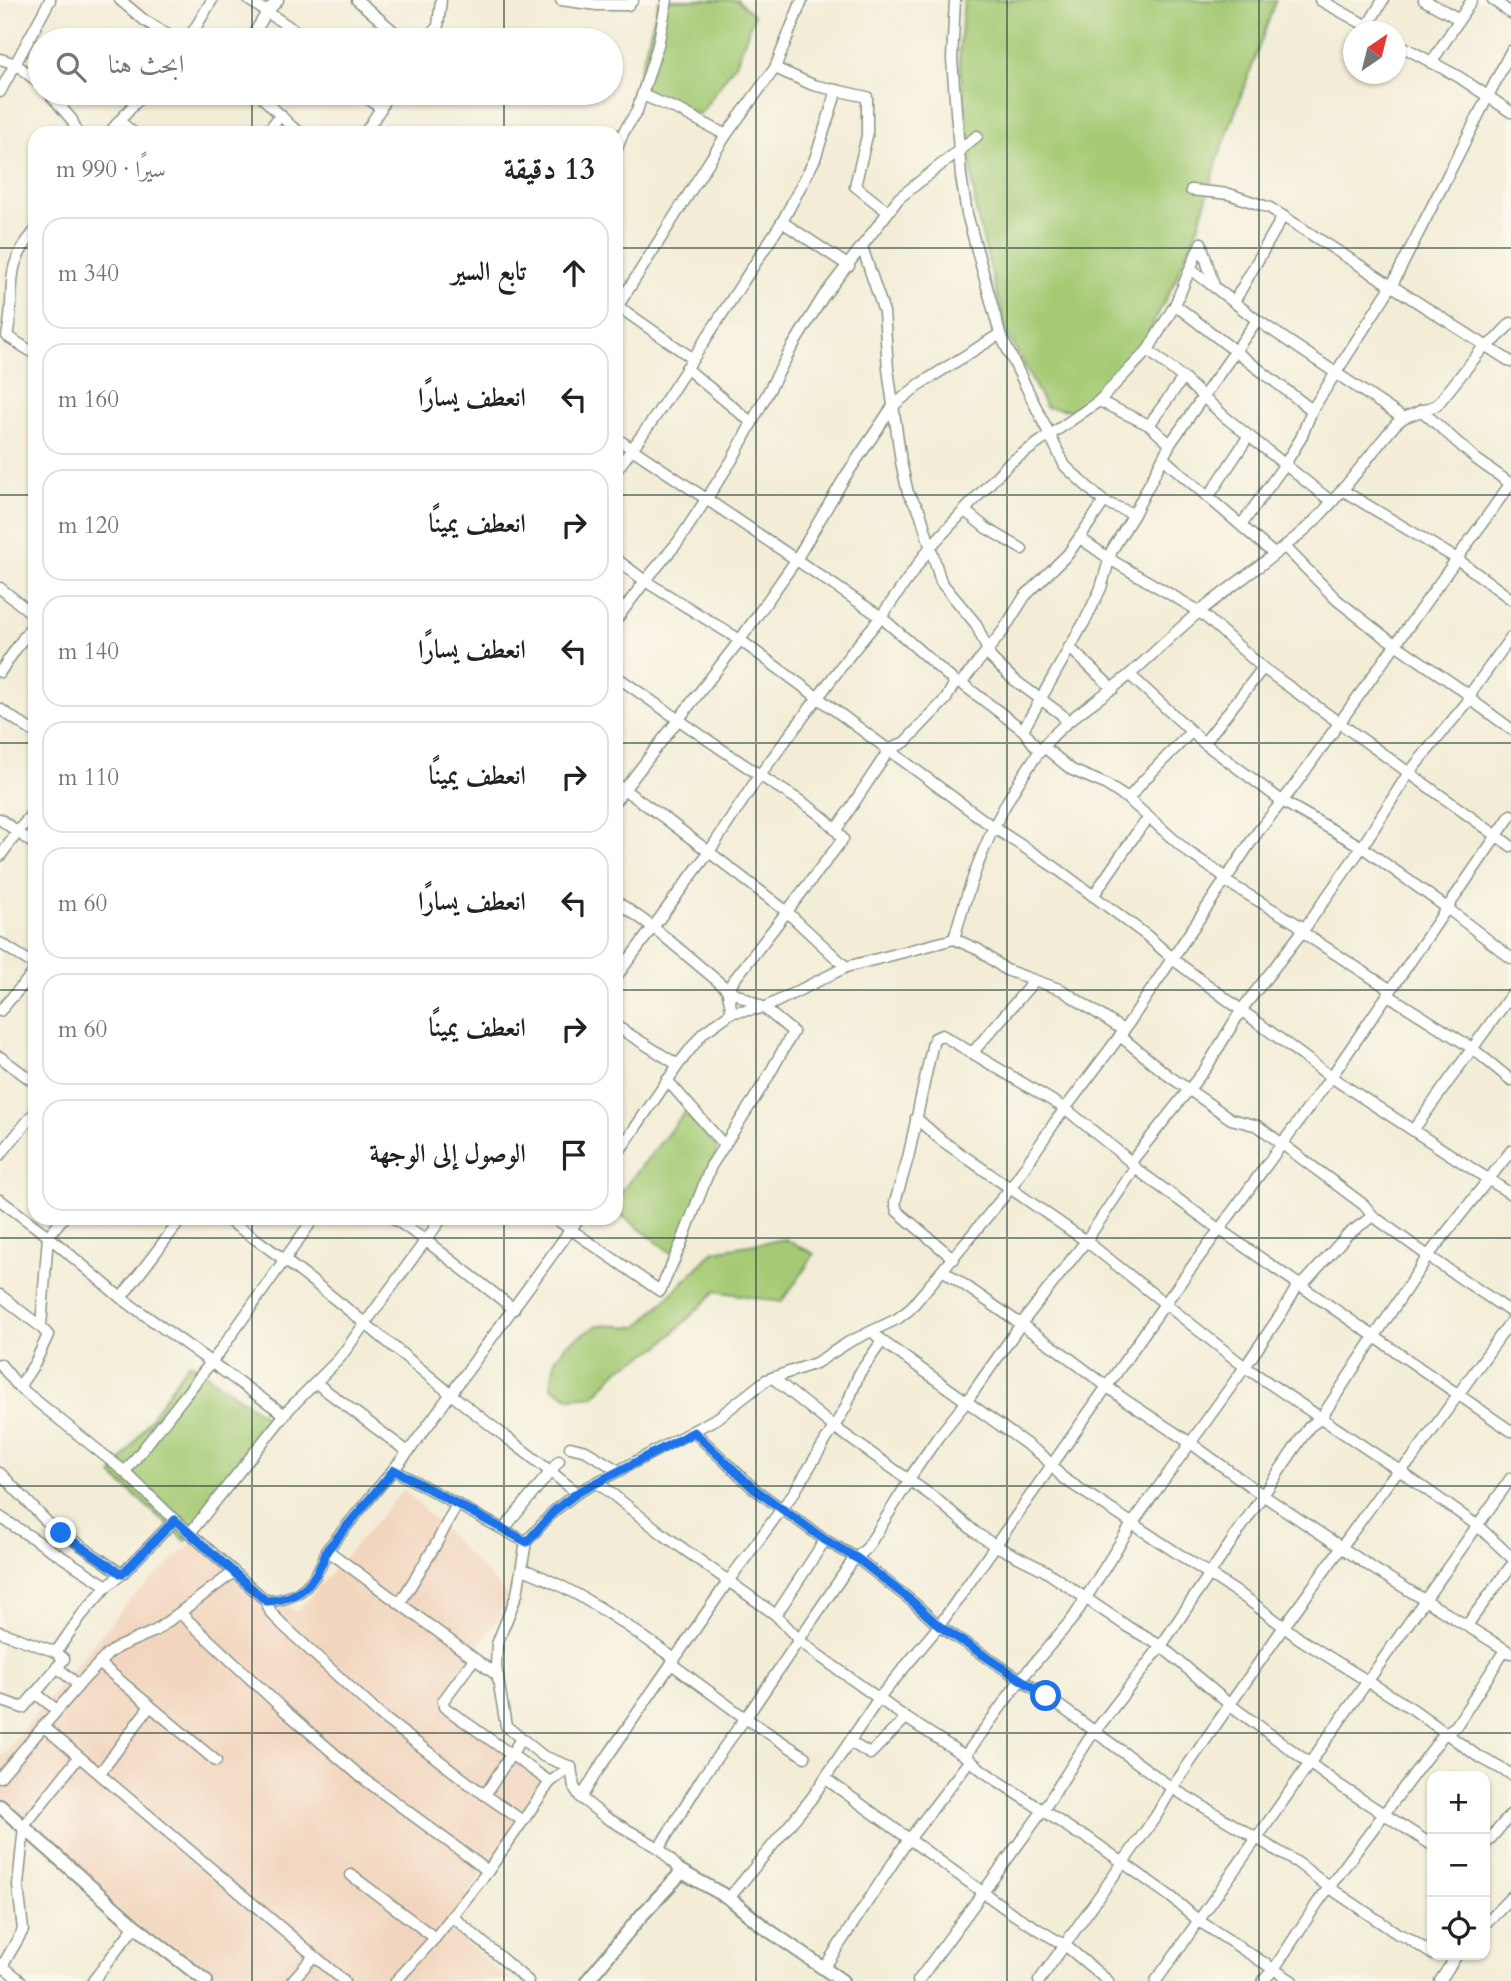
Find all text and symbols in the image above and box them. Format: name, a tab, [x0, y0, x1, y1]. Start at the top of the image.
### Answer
north arrow	[1343, 21, 1406, 84]
search box	[28, 28, 623, 105]
text: ابحث هنا	[108, 47, 184, 82]
icon: search	[52, 48, 90, 86]
text: 13 دقيقة	[504, 149, 595, 190]
text: سيرًا · 990 m	[56, 154, 166, 185]
text: تابع السير	[451, 254, 526, 289]
icon: ahead	[555, 254, 593, 292]
text: 340 m	[58, 258, 119, 289]
text: انعطف يسارًا	[418, 380, 526, 415]
icon: left	[555, 380, 593, 418]
text: 160 m	[58, 384, 119, 415]
text: انعطف يمينًا	[428, 506, 526, 541]
icon: right	[555, 506, 593, 544]
text: 120 m	[58, 510, 119, 541]
text: انعطف يسارًا	[418, 632, 526, 667]
icon: left	[555, 632, 593, 670]
text: 140 m	[58, 636, 119, 667]
text: انعطف يمينًا	[428, 758, 526, 793]
icon: right	[555, 758, 593, 796]
text: 110 m	[58, 762, 119, 793]
text: انعطف يسارًا	[418, 884, 526, 919]
icon: left	[555, 884, 593, 922]
text: 60 m	[58, 888, 107, 919]
text: انعطف يمينًا	[428, 1010, 526, 1045]
icon: right	[555, 1010, 593, 1048]
text: 60 m	[58, 1014, 107, 1045]
text: الوصول إلى الوجهة	[370, 1136, 526, 1171]
icon: arrive	[555, 1136, 593, 1174]
route end	[45, 1517, 76, 1548]
route start	[1030, 1680, 1061, 1711]
map controls	[1427, 1771, 1490, 1960]
button: +	[1427, 1771, 1490, 1834]
button: −	[1427, 1834, 1490, 1897]
button: locate	[1427, 1897, 1490, 1960]

